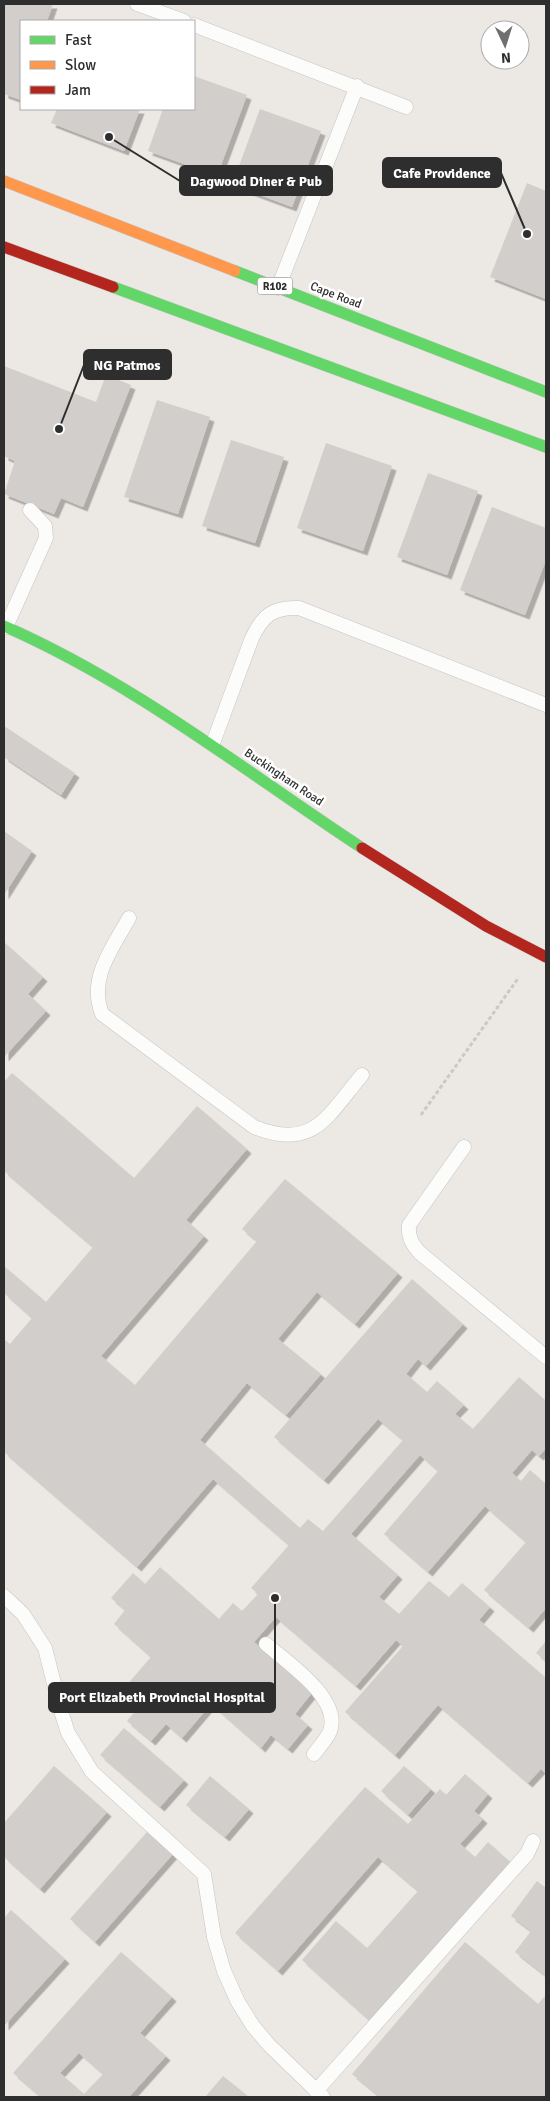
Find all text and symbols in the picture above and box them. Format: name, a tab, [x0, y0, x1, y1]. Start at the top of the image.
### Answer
legend	[20, 20, 195, 110]
north arrow	[480, 20, 530, 70]
text: Fast	[65, 31, 92, 49]
text: N	[500, 49, 511, 66]
text: Slow	[65, 56, 96, 74]
text: Jam	[65, 81, 91, 99]
callout: Cafe Providence	[383, 158, 501, 187]
text: Cafe Providence	[393, 165, 491, 182]
callout: Dagwood Diner & Pub	[180, 166, 332, 195]
text: Dagwood Diner & Pub	[190, 173, 322, 190]
road number: R102	[258, 278, 292, 294]
street label: Cape Road	[308, 279, 364, 312]
callout: NG Patmos	[84, 350, 171, 379]
text: NG Patmos	[93, 357, 161, 374]
street label: Buckingham Road	[241, 745, 326, 809]
callout: Port Elizabeth Provincial Hospital	[49, 1683, 275, 1712]
text: Port Elizabeth Provincial Hospital	[59, 1689, 266, 1706]

